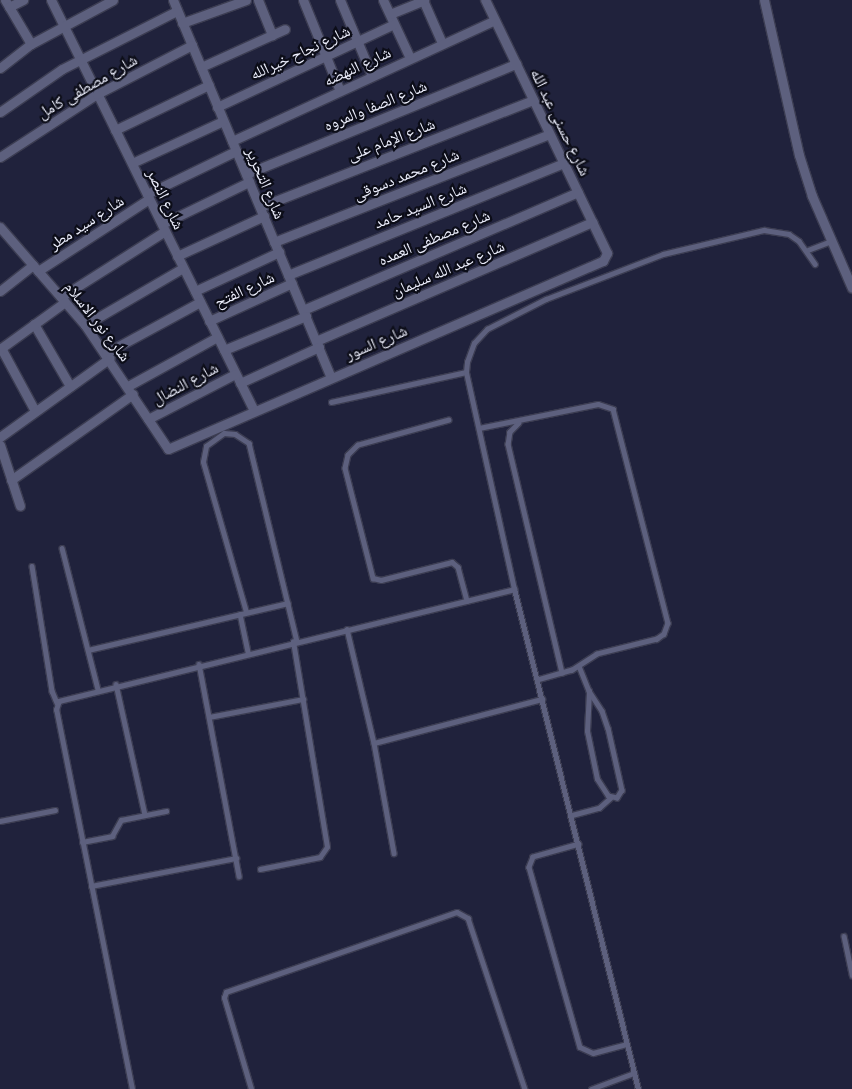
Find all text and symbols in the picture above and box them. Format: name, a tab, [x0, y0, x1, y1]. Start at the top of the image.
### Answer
street label: شارع نجاح خيرالله	[247, 21, 353, 83]
street label: شارع النهضه	[320, 42, 394, 90]
street label: شارع مصطفى كامل	[34, 50, 140, 122]
street label: شارع حسنى عبد الله	[527, 65, 595, 179]
street label: شارع الصفا والمروه	[321, 76, 429, 134]
street label: شارع الإمام على	[345, 114, 437, 164]
street label: شارع التحرير	[242, 144, 290, 222]
street label: شارع محمد دسوقى	[350, 144, 462, 204]
street label: شارع النصر	[143, 166, 189, 232]
street label: شارع السيد حامد	[371, 178, 469, 232]
street label: شارع سيد مطر	[45, 191, 127, 253]
street label: شارع مصطفى العمده	[375, 205, 493, 269]
street label: شارع عبد الله سليمان	[389, 236, 507, 300]
street label: شارع الفتح	[211, 267, 277, 311]
street label: شارع نور الاسلام	[61, 277, 135, 365]
street label: شارع السور	[342, 320, 410, 364]
street label: شارع النضال	[149, 358, 221, 408]

